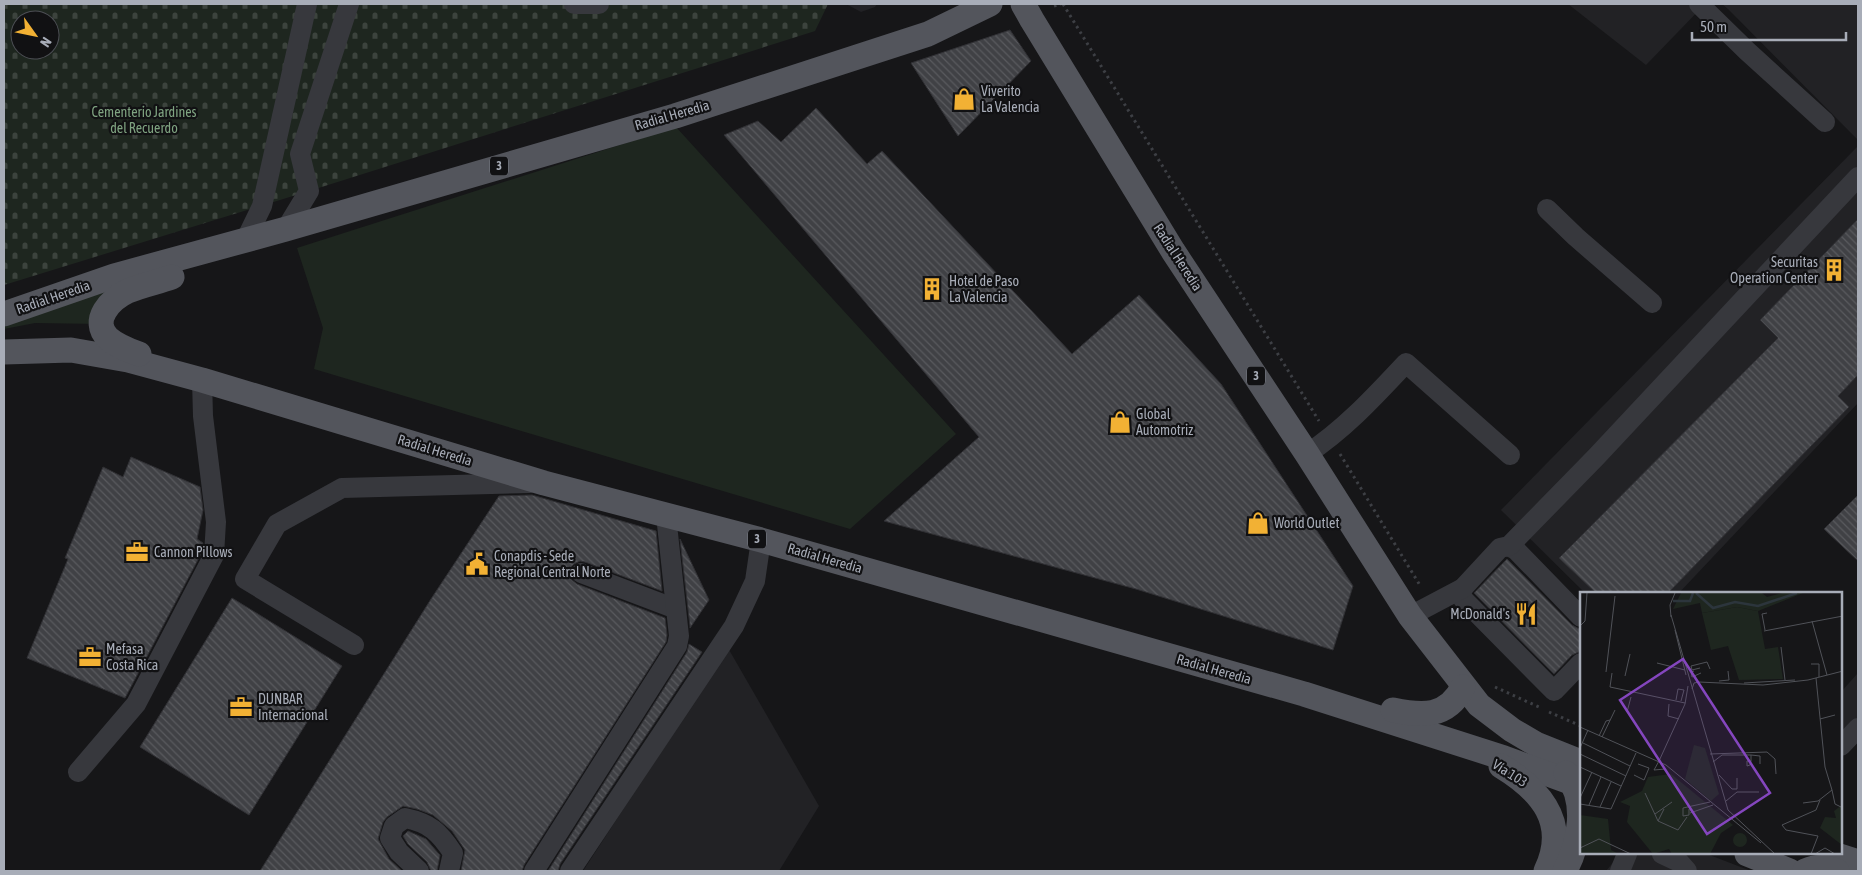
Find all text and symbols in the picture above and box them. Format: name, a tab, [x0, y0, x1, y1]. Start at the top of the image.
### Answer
north arrow	[10, 10, 60, 60]
scale bar	[1692, 10, 1846, 42]
text: 50 m	[1700, 18, 1727, 35]
text: N	[37, 34, 55, 50]
place label: Viverito La Valencia	[981, 83, 1039, 115]
shop icon: Viverito La Valencia	[951, 86, 977, 112]
street label: Radial Heredia	[633, 97, 711, 133]
park label: Cementerio Jardines del Recuerdo	[91, 104, 197, 136]
road number: 3	[490, 157, 508, 176]
street label: Radial Heredia	[1150, 220, 1206, 294]
place label: Securitas Operation Center	[1730, 254, 1819, 286]
building icon: Securitas Operation Center	[1821, 257, 1847, 283]
place label: Hotel de Paso La Valencia	[949, 273, 1019, 305]
building icon: Hotel de Paso La Valencia	[919, 276, 945, 302]
street label: Radial Heredia	[14, 277, 92, 317]
road number: 3	[1247, 366, 1265, 386]
place label: Global Automotriz	[1136, 406, 1193, 438]
shop icon: Global Automotriz	[1107, 409, 1133, 435]
street label: Radial Heredia	[396, 431, 474, 469]
shop icon: World Outlet	[1245, 510, 1271, 536]
place label: World Outlet	[1274, 515, 1340, 531]
road number: 3	[748, 530, 766, 548]
office icon: Cannon Pillows	[124, 539, 150, 565]
street label: Radial Heredia	[786, 540, 864, 576]
place label: Cannon Pillows	[154, 544, 233, 560]
place label: Conapdis - Sede Regional Central Norte	[494, 548, 611, 580]
public building icon: Conapdis - Sede Regional Central Norte	[464, 551, 490, 577]
inset map	[1580, 592, 1842, 855]
restaurant icon: McDonald's	[1513, 601, 1539, 627]
place label: McDonald's	[1450, 606, 1510, 622]
place label: Mefasa Costa Rica	[106, 641, 158, 673]
office icon: Mefasa Costa Rica	[77, 644, 103, 670]
street label: Radial Heredia	[1175, 651, 1253, 687]
place label: DUNBAR Internacional	[258, 691, 328, 723]
office icon: DUNBAR Internacional	[228, 694, 254, 720]
street label: Vía 103	[1490, 756, 1530, 790]

